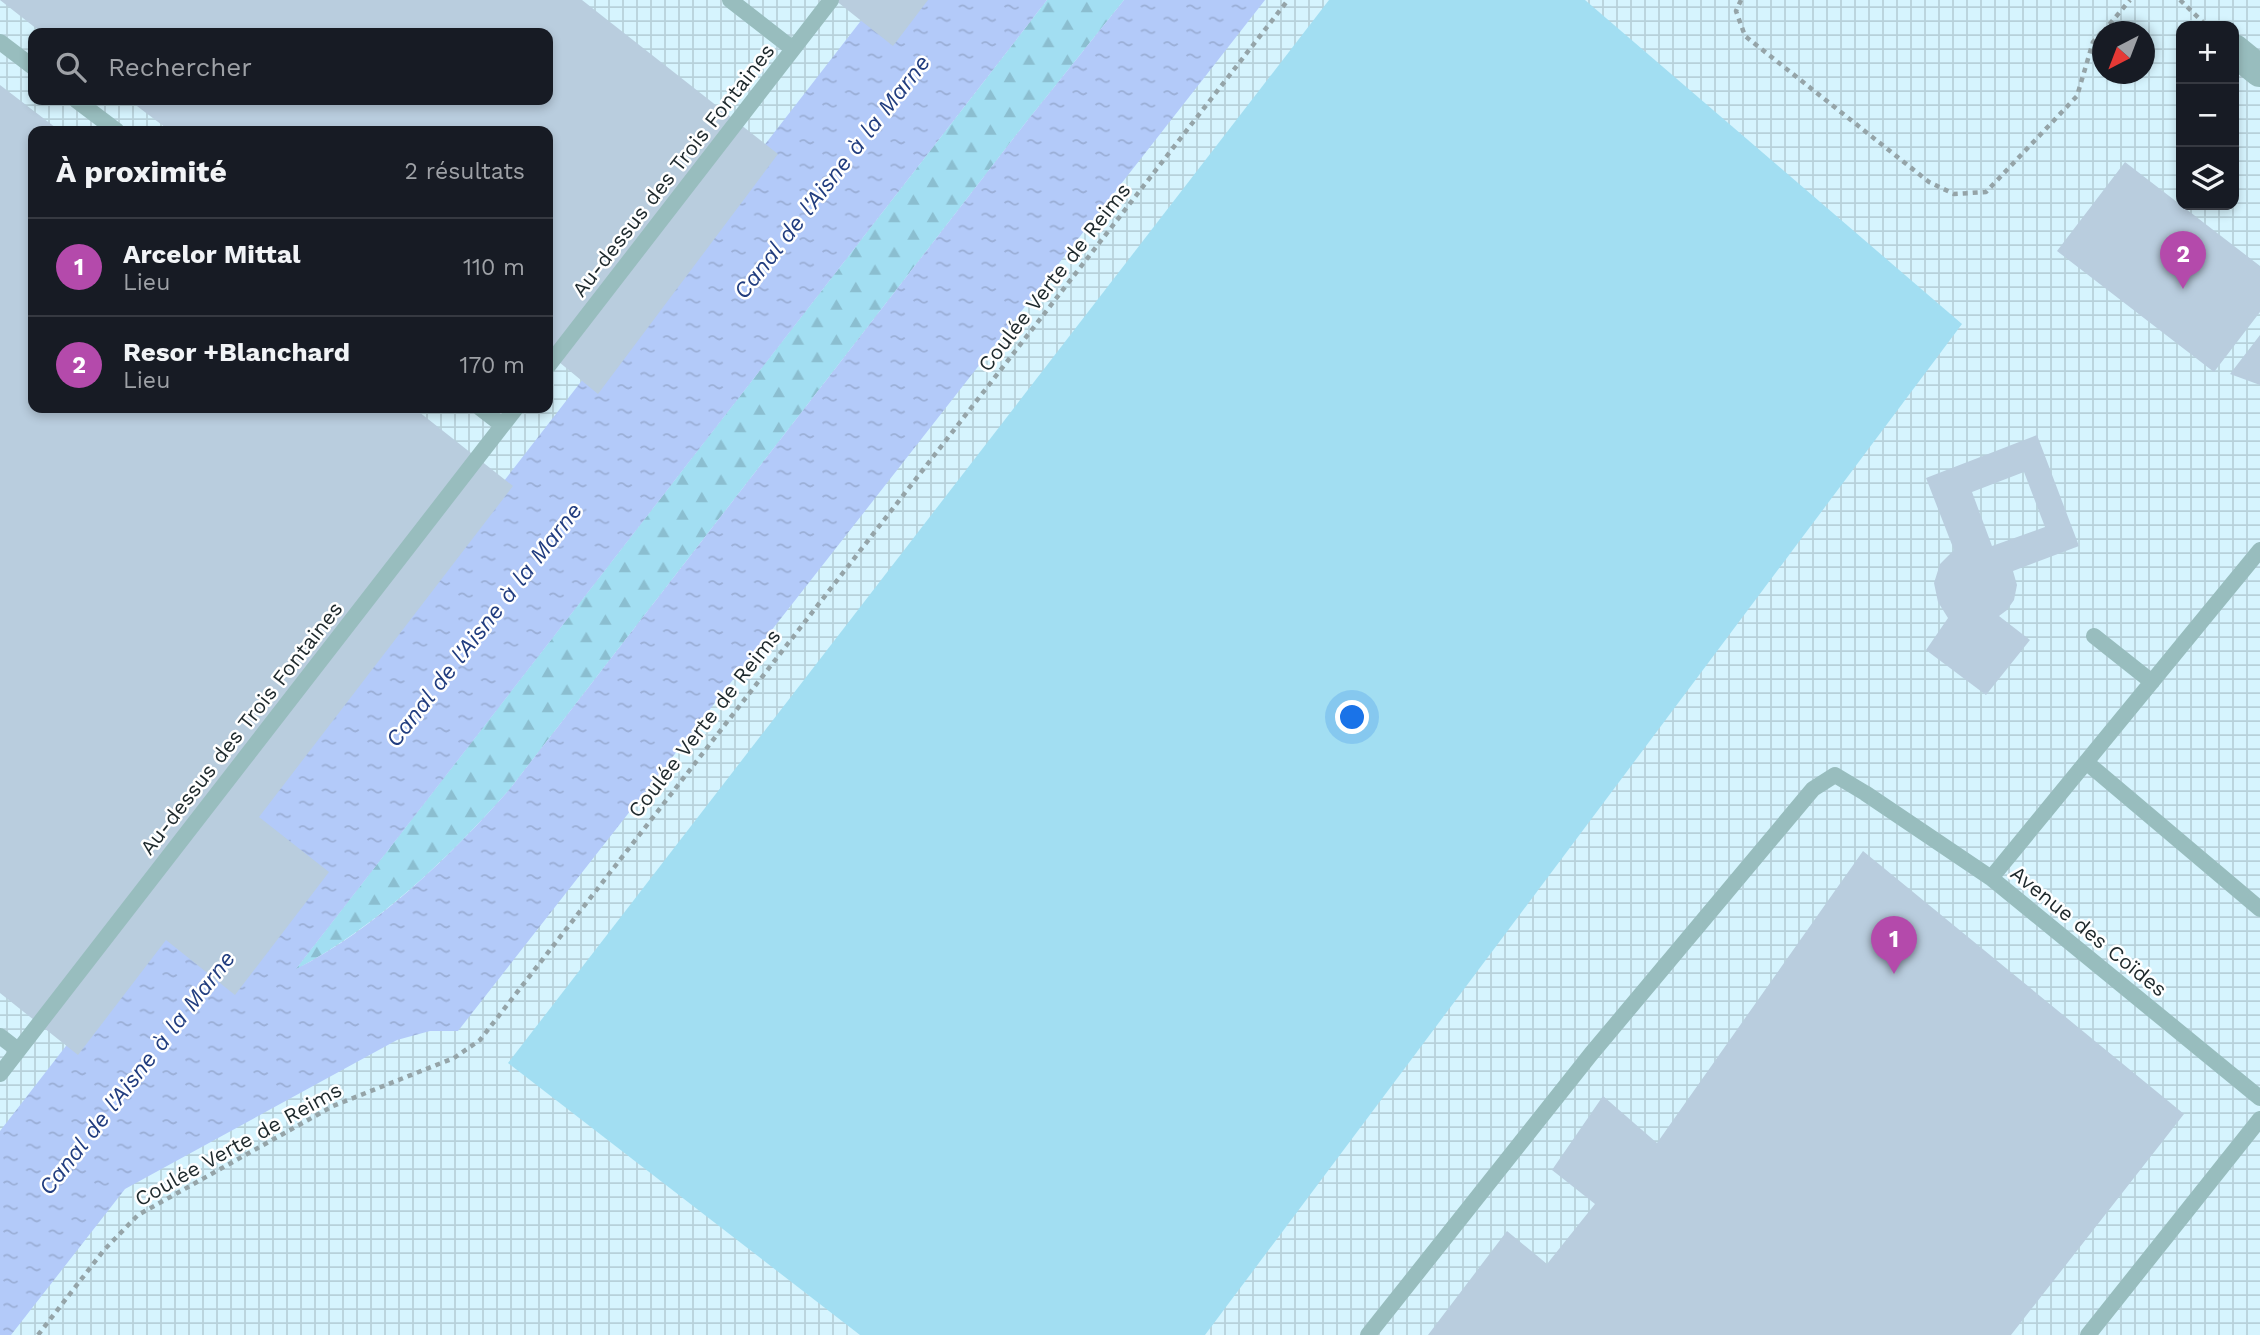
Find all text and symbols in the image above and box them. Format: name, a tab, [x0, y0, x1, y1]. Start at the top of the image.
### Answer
north arrow	[2092, 21, 2155, 84]
map controls	[2176, 21, 2239, 210]
button: +	[2176, 21, 2239, 84]
search box	[28, 28, 553, 105]
street label: Au-dessus des Trois Fontaines	[566, 38, 780, 302]
icon: search	[52, 48, 90, 86]
water label: Canal de l'Aisne à la Marne	[728, 50, 936, 304]
text: Rechercher	[108, 52, 252, 82]
button: −	[2176, 84, 2239, 147]
button: layers	[2176, 147, 2239, 210]
text: À proximité	[56, 154, 227, 189]
text: 2 résultats	[405, 158, 525, 185]
street label: Coulée Verte de Reims	[973, 178, 1135, 376]
pin: 2	[2160, 231, 2206, 289]
text: Arcelor Mittal	[123, 239, 300, 269]
text: 1	[74, 254, 84, 281]
text: 110 m	[463, 254, 525, 281]
text: Lieu	[123, 269, 170, 296]
text: Resor +Blanchard	[123, 337, 350, 367]
text: 2	[72, 352, 86, 379]
text: 170 m	[460, 352, 525, 379]
text: Lieu	[123, 367, 170, 394]
water label: Canal de l'Aisne à la Marne	[380, 498, 588, 752]
street label: Au-dessus des Trois Fontaines	[134, 596, 348, 860]
street label: Coulée Verte de Reims	[623, 624, 785, 822]
your location	[1335, 700, 1369, 734]
street label: Avenue des Coïdes	[2006, 860, 2172, 1002]
pin: 1	[1871, 916, 1917, 974]
water label: Canal de l'Aisne à la Marne	[33, 946, 241, 1200]
street label: Coulée Verte de Reims	[130, 1077, 346, 1211]

